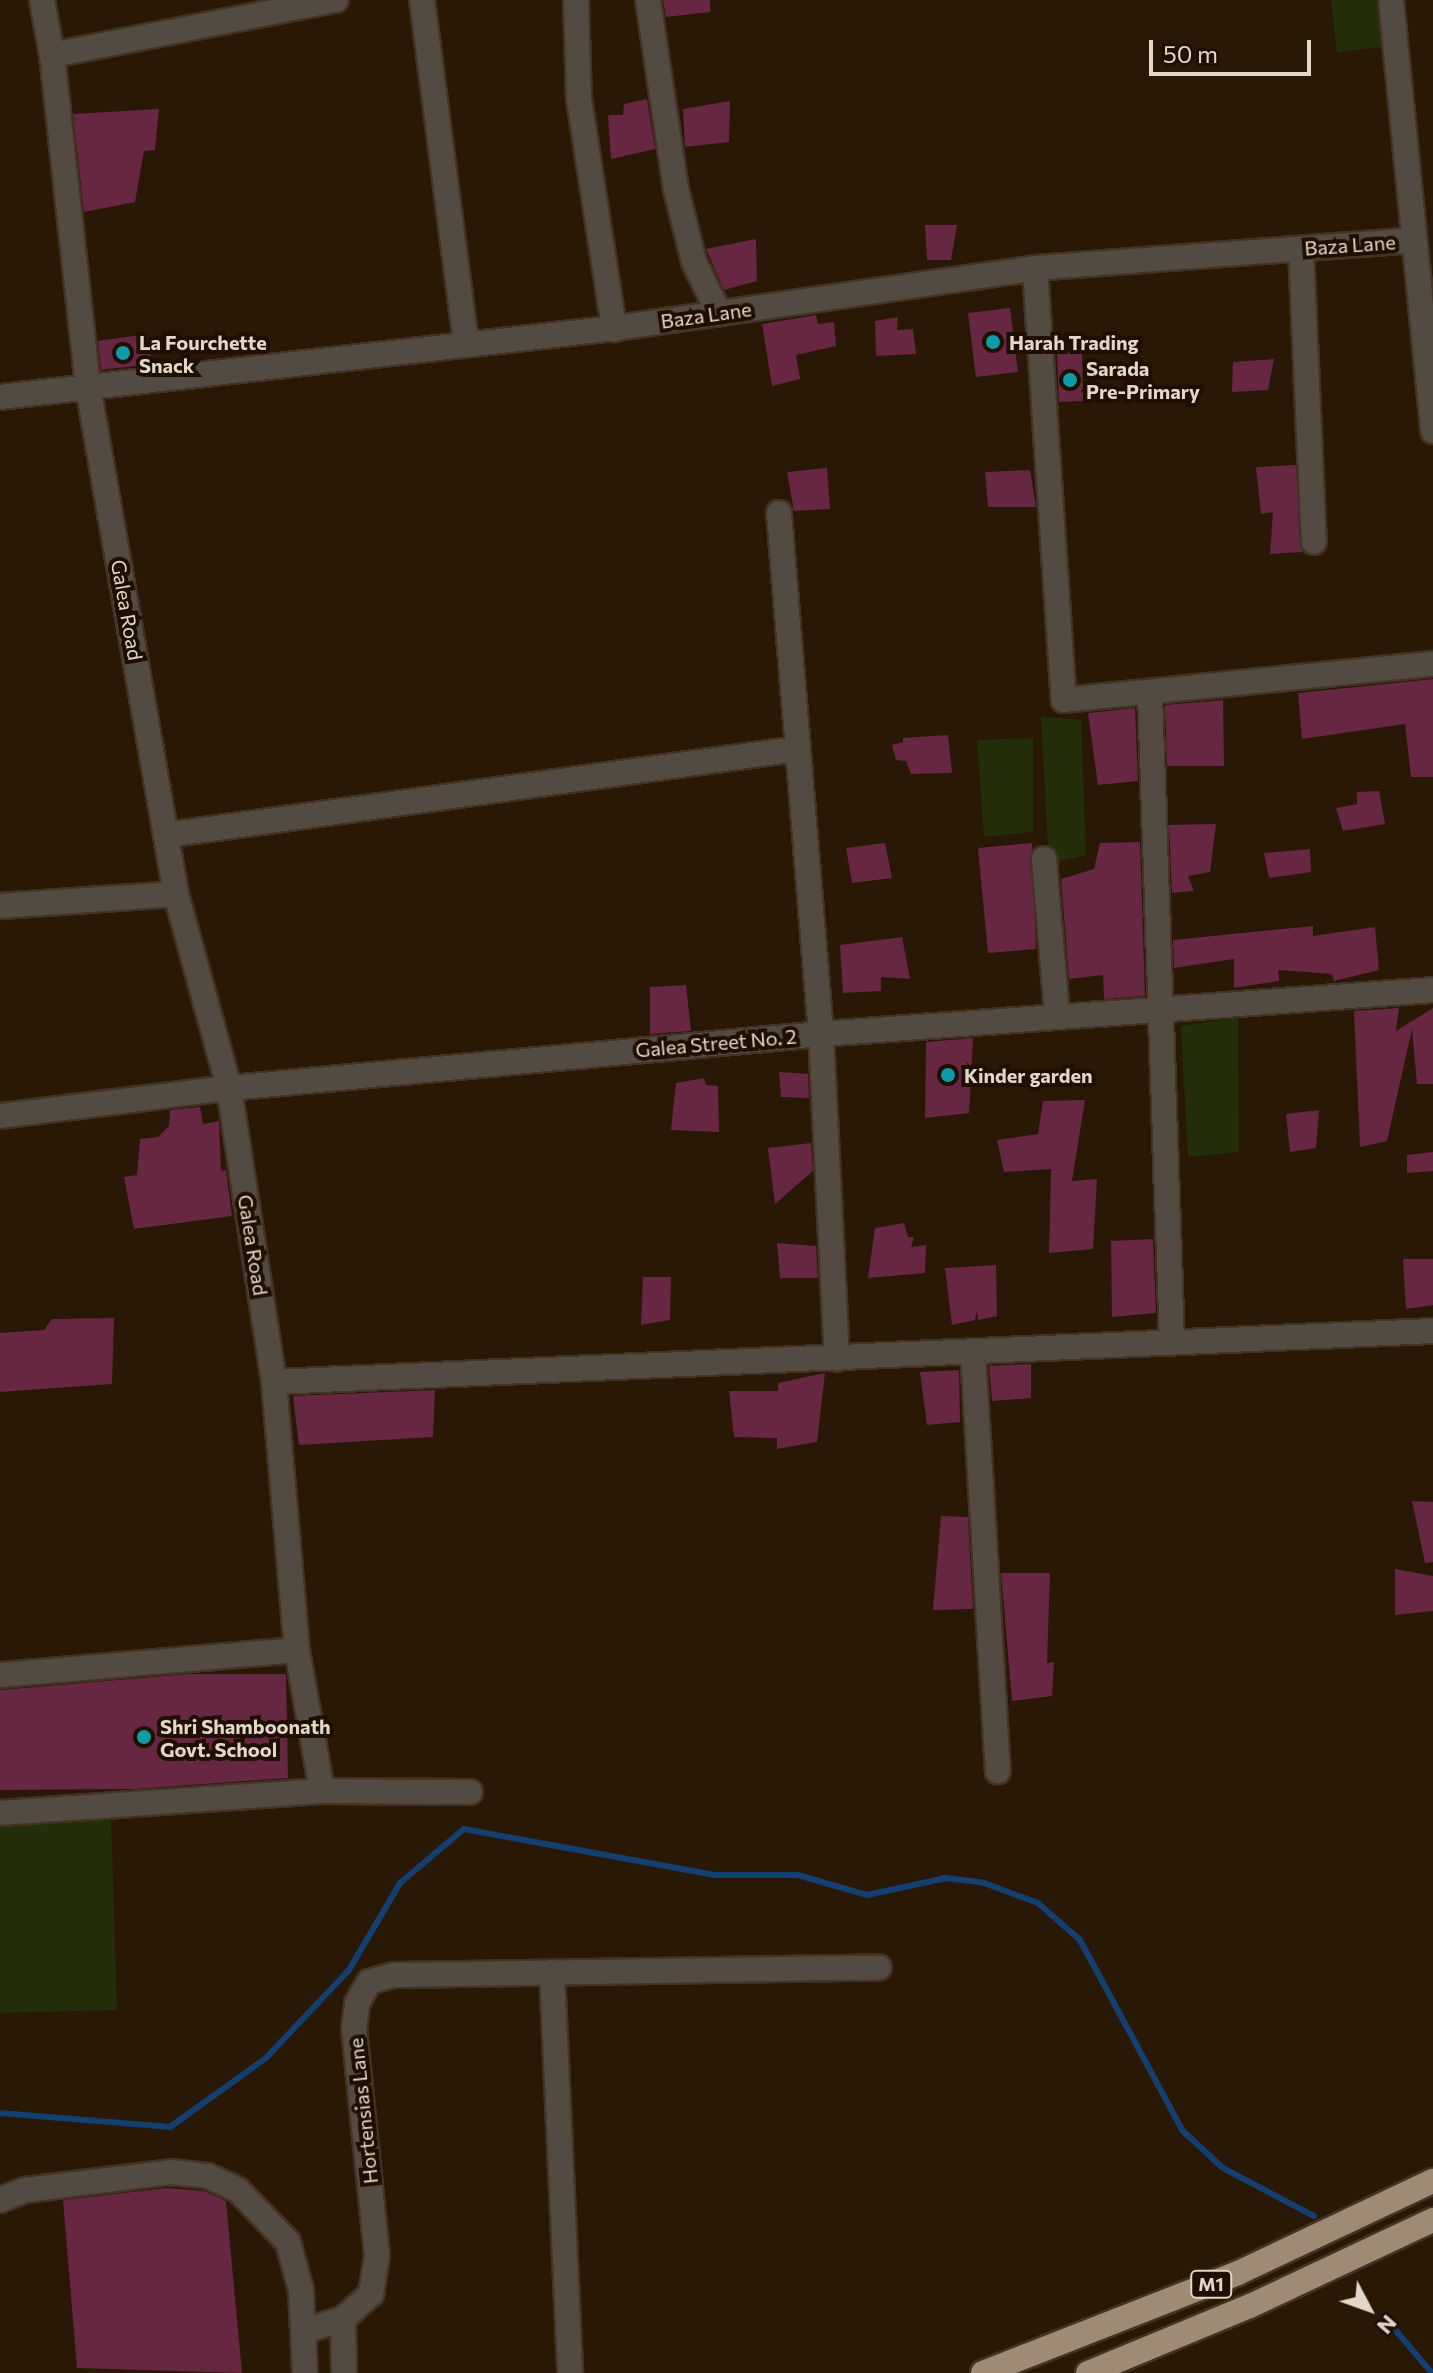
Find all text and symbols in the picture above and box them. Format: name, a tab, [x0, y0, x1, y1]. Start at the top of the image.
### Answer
scale bar	[1153, 24, 1315, 74]
text: 50 m	[1163, 39, 1218, 68]
street label: Baza Lane	[1304, 230, 1396, 260]
street label: Baza Lane	[659, 297, 753, 333]
place label: La Fourchette Snack	[139, 330, 267, 377]
place label: Harah Trading	[1009, 330, 1139, 354]
marker: Harah Trading	[984, 333, 1002, 351]
marker: La Fourchette Snack	[114, 344, 132, 362]
place label: Sarada Pre-Primary	[1086, 356, 1200, 403]
marker: Sarada Pre-Primary	[1061, 371, 1079, 389]
street label: Galea Road	[106, 558, 148, 662]
street label: Galea Street No. 2	[634, 1024, 798, 1062]
place label: Kinder garden	[964, 1063, 1093, 1087]
marker: Kinder garden	[939, 1066, 957, 1084]
street label: Galea Road	[233, 1193, 273, 1297]
place label: Shri Shamboonath Govt. School	[160, 1714, 331, 1761]
marker: Shri Shamboonath Govt. School	[135, 1728, 153, 1746]
street label: Hortensias Lane	[343, 2037, 383, 2185]
north arrow	[1329, 2269, 1409, 2349]
road number: M1	[1189, 2270, 1233, 2298]
text: N	[1372, 2310, 1403, 2340]

